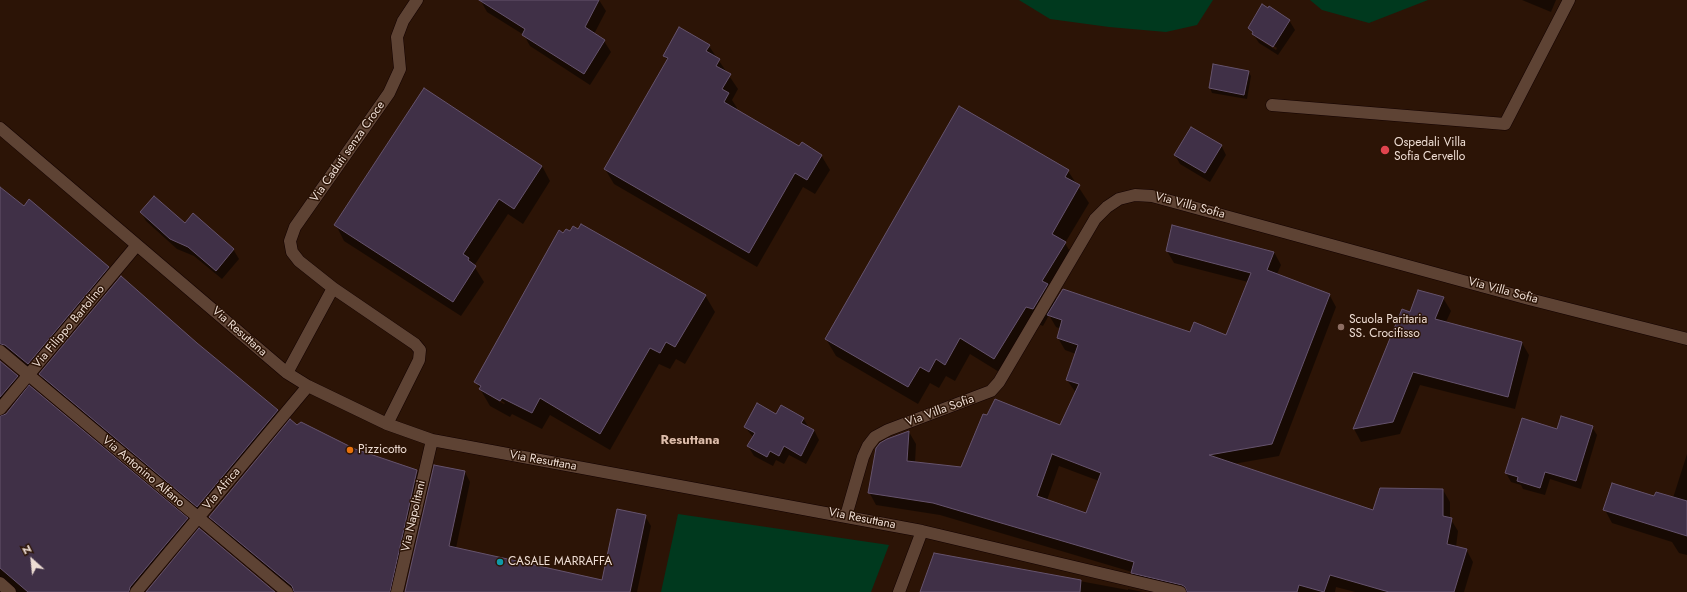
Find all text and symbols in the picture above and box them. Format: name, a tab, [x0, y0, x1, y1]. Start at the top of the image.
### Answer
street label: Via Caduti senza Croce	[308, 99, 388, 205]
place label: Ospedali Villa Sofia Cervello	[1394, 136, 1466, 164]
marker: Ospedali Villa Sofia Cervello	[1379, 144, 1391, 156]
street label: Via Villa Sofia	[1153, 190, 1227, 222]
street label: Via Villa Sofia	[1466, 275, 1540, 307]
street label: Via Filippo Bartolino	[30, 283, 108, 371]
street label: Via Resuttana	[209, 304, 269, 360]
place label: Scuola Paritaria SS. Crocifisso	[1349, 313, 1427, 341]
marker: Scuola Paritaria SS. Crocifisso	[1336, 322, 1346, 332]
street label: Via Villa Sofia	[904, 392, 976, 430]
street label: Via Antonino Alfano	[99, 433, 187, 511]
district label: Resuttana	[660, 433, 720, 449]
place label: Pizzicotto	[358, 443, 407, 457]
marker: Pizzicotto	[345, 445, 355, 455]
street label: Via Resuttana	[508, 448, 578, 474]
street label: Via Africa	[200, 465, 244, 513]
street label: Via Napolitani	[399, 479, 429, 553]
street label: Via Resuttana	[827, 505, 897, 533]
north arrow	[12, 540, 52, 580]
text: N	[19, 540, 34, 558]
place label: CASALE MARRAFFA	[508, 555, 612, 569]
marker: CASALE MARRAFFA	[495, 557, 505, 567]

